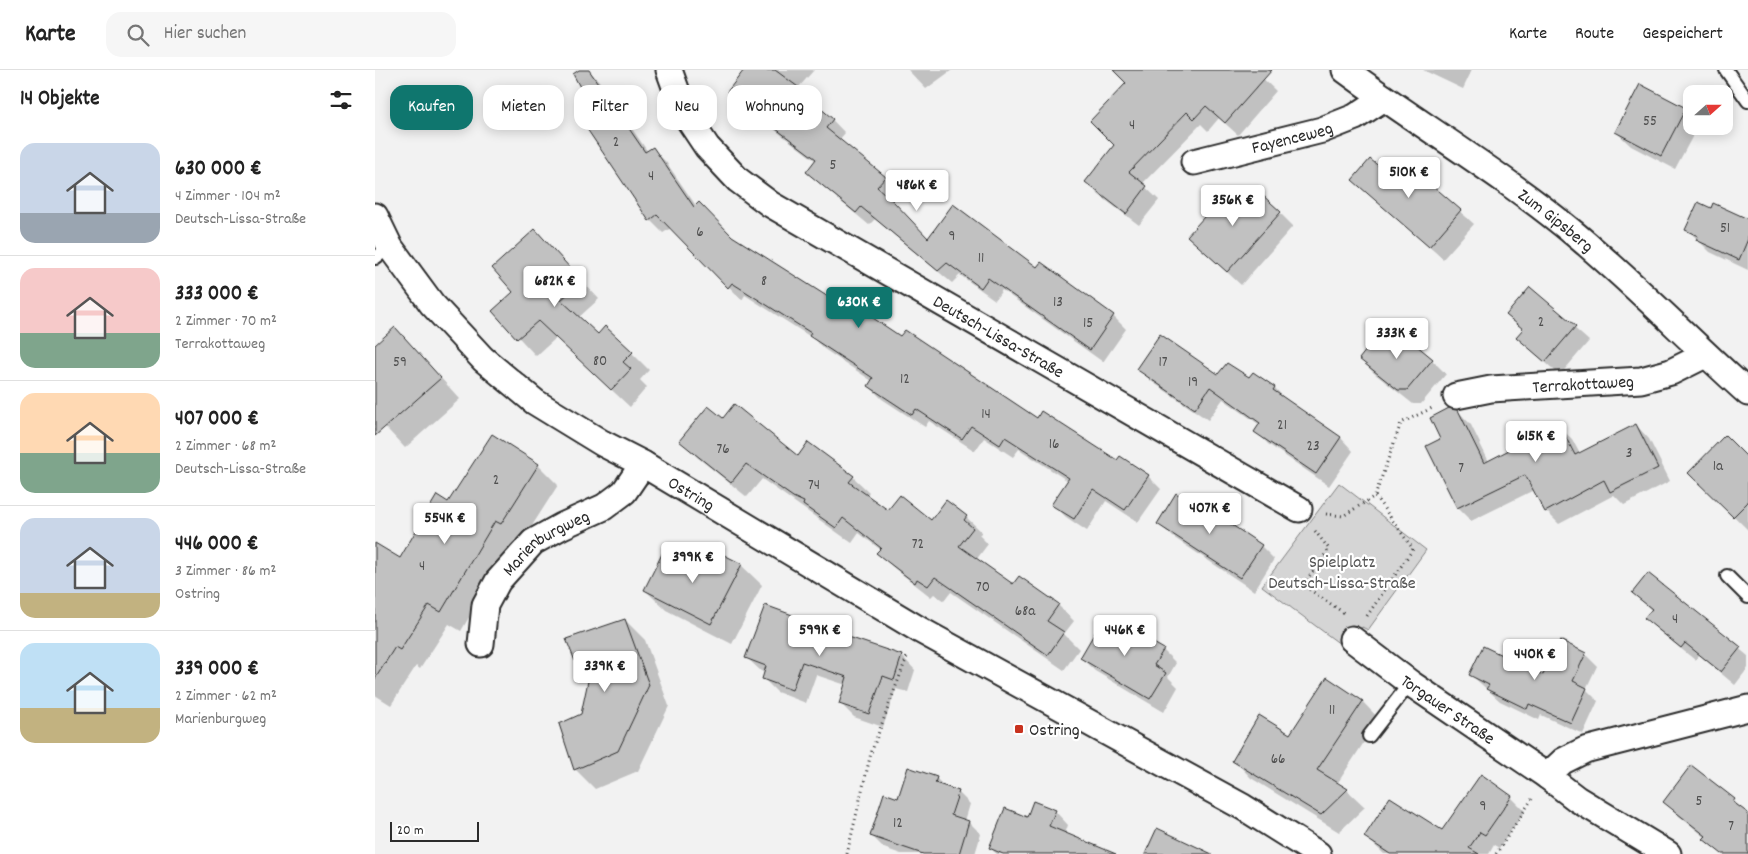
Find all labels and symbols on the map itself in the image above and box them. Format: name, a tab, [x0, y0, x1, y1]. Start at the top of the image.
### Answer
north arrow	[1683, 85, 1733, 135]
house number: 55	[1643, 111, 1657, 133]
house number: 4	[1129, 115, 1135, 137]
street label: Fayenceweg	[1249, 117, 1337, 162]
house number: 2	[613, 132, 619, 154]
house number: 5	[830, 155, 837, 177]
pin: 510K €	[1368, 156, 1450, 199]
house number: 4	[648, 166, 654, 188]
pin: 486K €	[876, 170, 958, 212]
pin: 356K €	[1192, 184, 1274, 227]
street label: Zum Gipsberg	[1512, 184, 1598, 260]
house number: 51	[1720, 218, 1730, 240]
house number: 6	[696, 222, 704, 244]
house number: 9	[949, 226, 955, 248]
house number: 11	[978, 248, 984, 270]
pin: 682K €	[514, 266, 596, 308]
house number: 8	[761, 271, 767, 293]
pin: 630K €	[818, 286, 900, 329]
street label: Deutsch-Lissa-Straße	[928, 290, 1068, 386]
house number: 13	[1053, 292, 1063, 314]
house number: 2	[1538, 312, 1544, 334]
house number: 15	[1083, 313, 1093, 335]
pin: 333K €	[1356, 318, 1438, 360]
house number: 80	[593, 351, 607, 373]
house number: 59	[393, 352, 407, 374]
house number: 17	[1158, 352, 1168, 374]
house number: 12	[900, 369, 910, 391]
street label: Terrakottaweg	[1532, 370, 1635, 401]
house number: 19	[1188, 372, 1198, 394]
house number: 14	[981, 404, 991, 426]
house number: 21	[1277, 415, 1287, 437]
pin: 615K €	[1495, 420, 1577, 463]
house number: 16	[1049, 434, 1059, 456]
house number: 23	[1306, 436, 1320, 458]
house number: 76	[716, 439, 730, 461]
house number: 3	[1626, 443, 1632, 465]
house number: 1a	[1713, 456, 1724, 478]
house number: 7	[1458, 458, 1464, 480]
house number: 2	[493, 470, 499, 492]
street label: Ostring	[662, 471, 719, 519]
house number: 74	[808, 475, 820, 497]
pin: 407K €	[1169, 492, 1251, 535]
pin: 554K €	[404, 502, 486, 545]
street label: Marienburgweg	[498, 505, 594, 583]
house number: 72	[912, 534, 924, 556]
pin: 399K €	[652, 542, 734, 584]
park label: Spielplatz Deutsch-Lissa-Straße	[1268, 551, 1416, 597]
house number: 4	[419, 556, 425, 578]
house number: 70	[976, 577, 990, 599]
house number: 68a	[1015, 601, 1036, 623]
house number: 4	[1672, 609, 1678, 631]
pin: 599K €	[779, 614, 861, 657]
pin: 446K €	[1084, 614, 1166, 657]
pin: 440K €	[1494, 638, 1576, 681]
pin: 339K €	[564, 650, 646, 693]
street label: Torgauer Straße	[1394, 670, 1499, 752]
house number: 11	[1329, 700, 1335, 722]
place label: Ostring	[1029, 719, 1080, 744]
marker: Ostring	[1013, 723, 1025, 735]
house number: 66	[1271, 749, 1285, 771]
house number: 5	[1696, 791, 1703, 813]
house number: 9	[1480, 796, 1486, 818]
house number: 12	[893, 813, 903, 835]
house number: 7	[1728, 816, 1734, 838]
scale bar	[390, 819, 479, 842]

